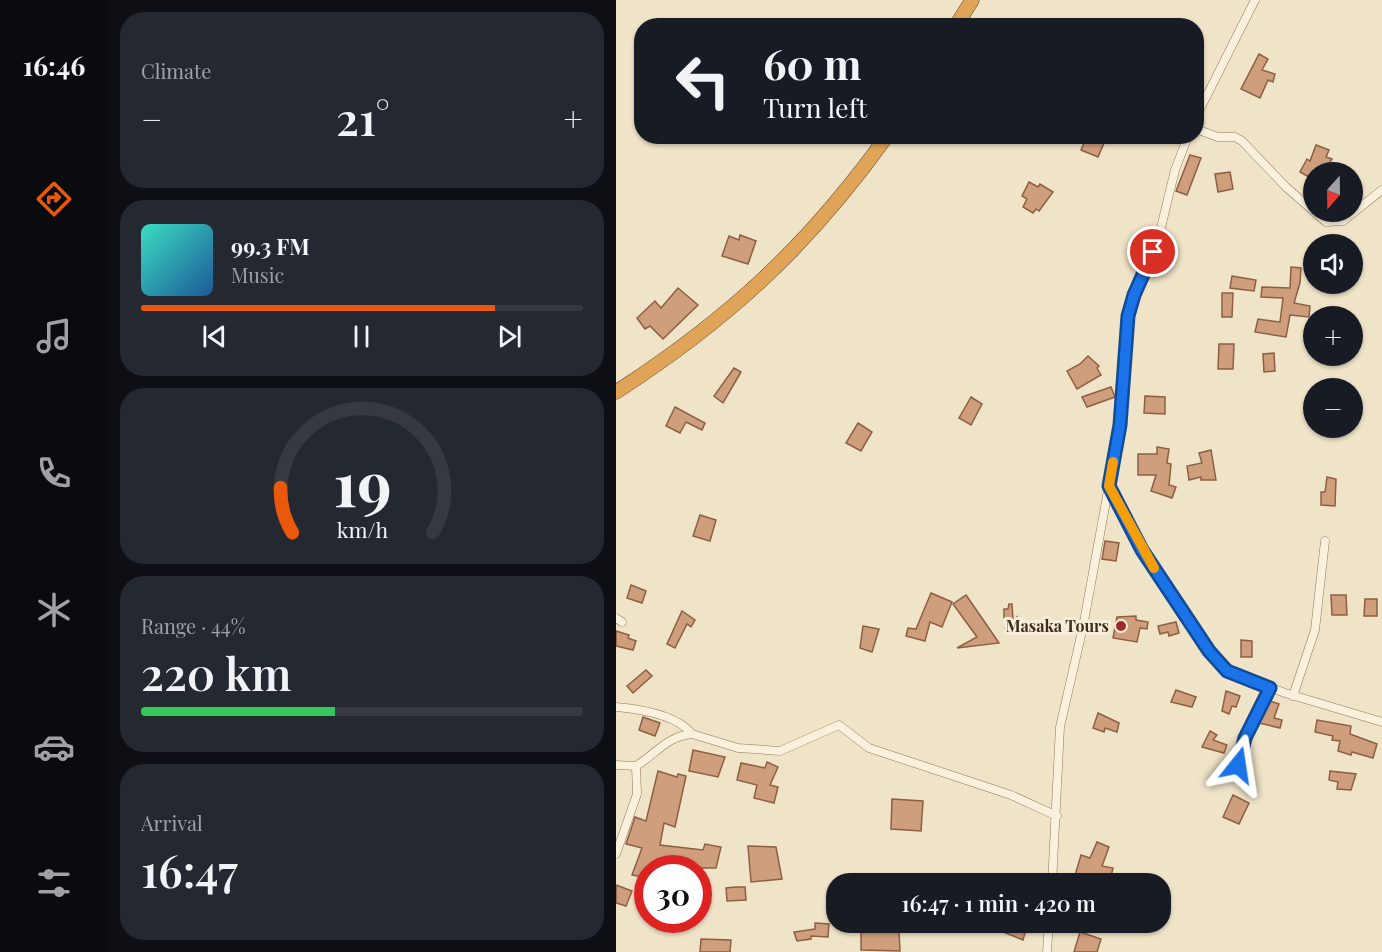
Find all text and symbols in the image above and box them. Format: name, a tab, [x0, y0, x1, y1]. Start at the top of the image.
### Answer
text: 60 m	[763, 35, 861, 91]
icon: left	[664, 42, 742, 120]
text: 16:46	[23, 47, 85, 83]
text: Climate	[141, 57, 211, 84]
text: 21°	[336, 87, 390, 147]
text: Turn left	[763, 89, 867, 125]
text: −	[141, 96, 162, 140]
text: +	[564, 96, 583, 140]
north arrow	[1303, 162, 1363, 222]
map controls	[1303, 162, 1363, 438]
icon: directions	[33, 178, 75, 220]
pin	[1127, 226, 1178, 277]
text: 99.3 FM	[231, 231, 310, 261]
button: sound	[1303, 234, 1363, 294]
icon: arrive	[1136, 235, 1169, 268]
text: Music	[231, 261, 284, 288]
button: +	[1303, 306, 1363, 366]
icon: music	[33, 315, 75, 357]
icon: previous	[198, 320, 231, 353]
icon: pause	[345, 320, 378, 353]
icon: next	[493, 320, 526, 353]
button: −	[1303, 378, 1363, 438]
text: 19	[333, 439, 391, 523]
icon: phone	[33, 452, 75, 494]
text: km/h	[336, 515, 388, 543]
icon: climate	[33, 589, 75, 631]
text: Range · 44%	[141, 612, 246, 639]
place label: Masaka Tours	[1006, 615, 1109, 636]
marker: Masaka Tours	[1114, 619, 1128, 633]
text: 220 km	[141, 642, 291, 702]
icon: car	[33, 726, 75, 768]
position arrow	[1206, 733, 1270, 797]
text: Arrival	[141, 809, 203, 836]
text: 16:47	[141, 839, 238, 899]
speed limit sign: 30	[634, 855, 712, 933]
icon: filters	[33, 862, 75, 904]
text: 16:47 · 1 min · 420 m	[901, 888, 1096, 918]

